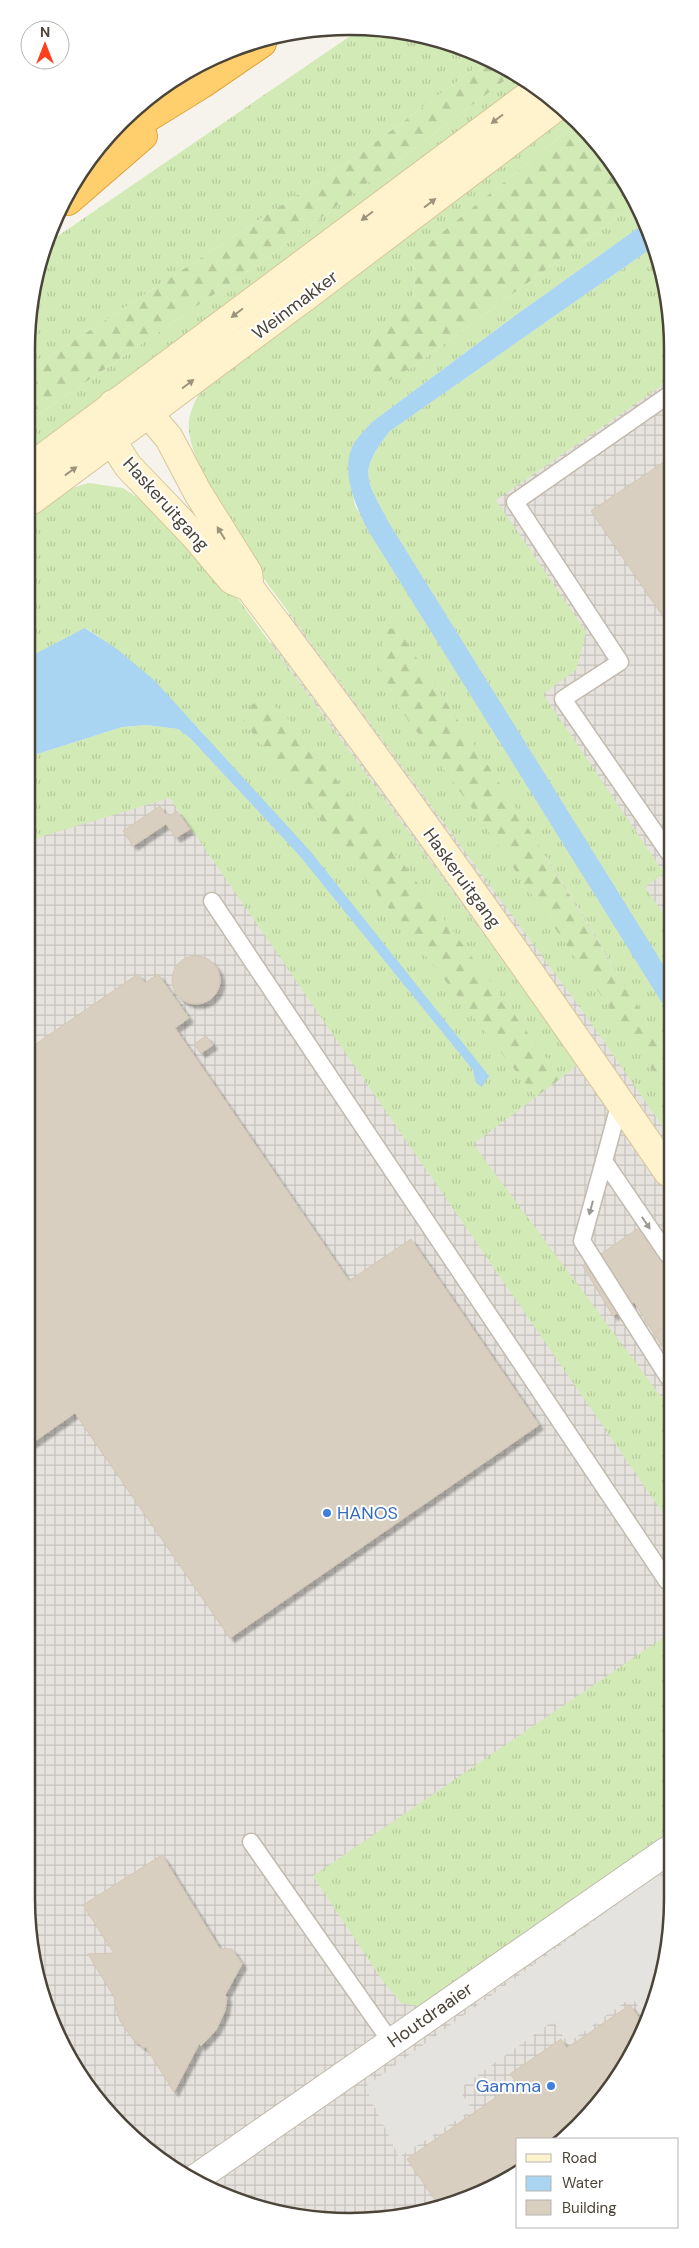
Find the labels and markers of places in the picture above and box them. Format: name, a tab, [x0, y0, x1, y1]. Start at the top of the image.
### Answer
place label: HANOS	[337, 1501, 398, 1525]
marker: HANOS	[321, 1507, 333, 1519]
place label: Gamma	[476, 2074, 541, 2098]
marker: Gamma	[545, 2080, 557, 2092]

